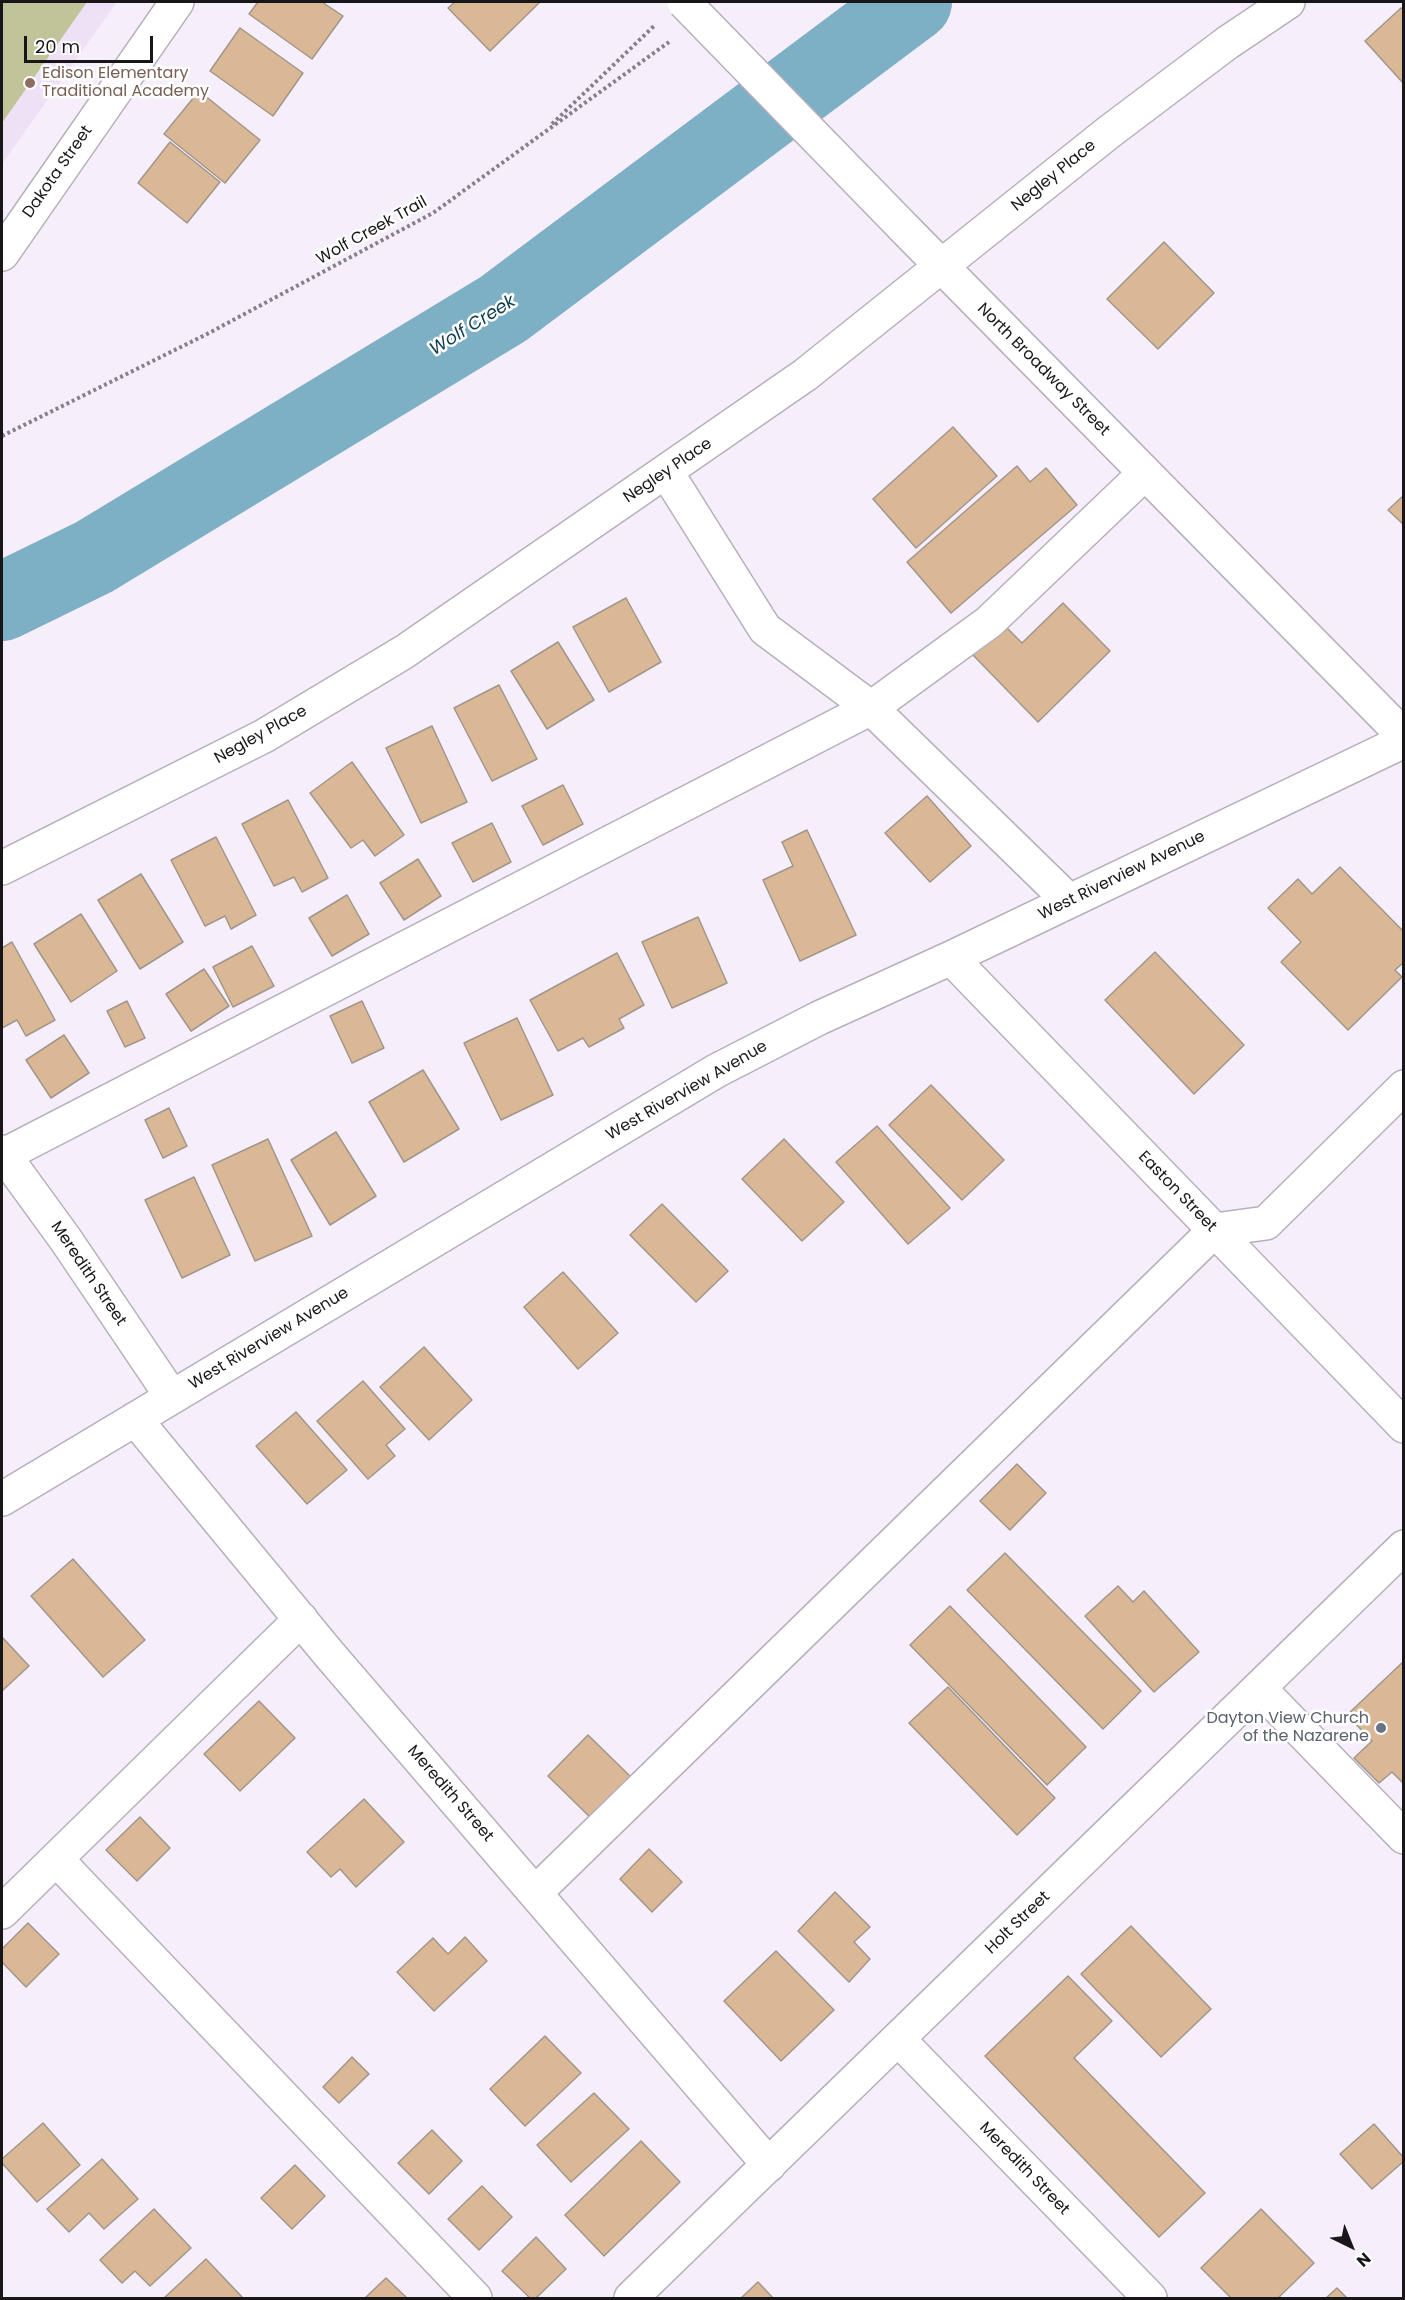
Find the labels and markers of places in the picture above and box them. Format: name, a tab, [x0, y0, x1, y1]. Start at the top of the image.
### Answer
place label: Edison Elementary Traditional Academy	[42, 64, 209, 102]
marker: Edison Elementary Traditional Academy	[23, 76, 37, 90]
place label: Dayton View Church of the Nazarene	[1206, 1709, 1369, 1747]
marker: Dayton View Church of the Nazarene	[1374, 1721, 1388, 1735]

